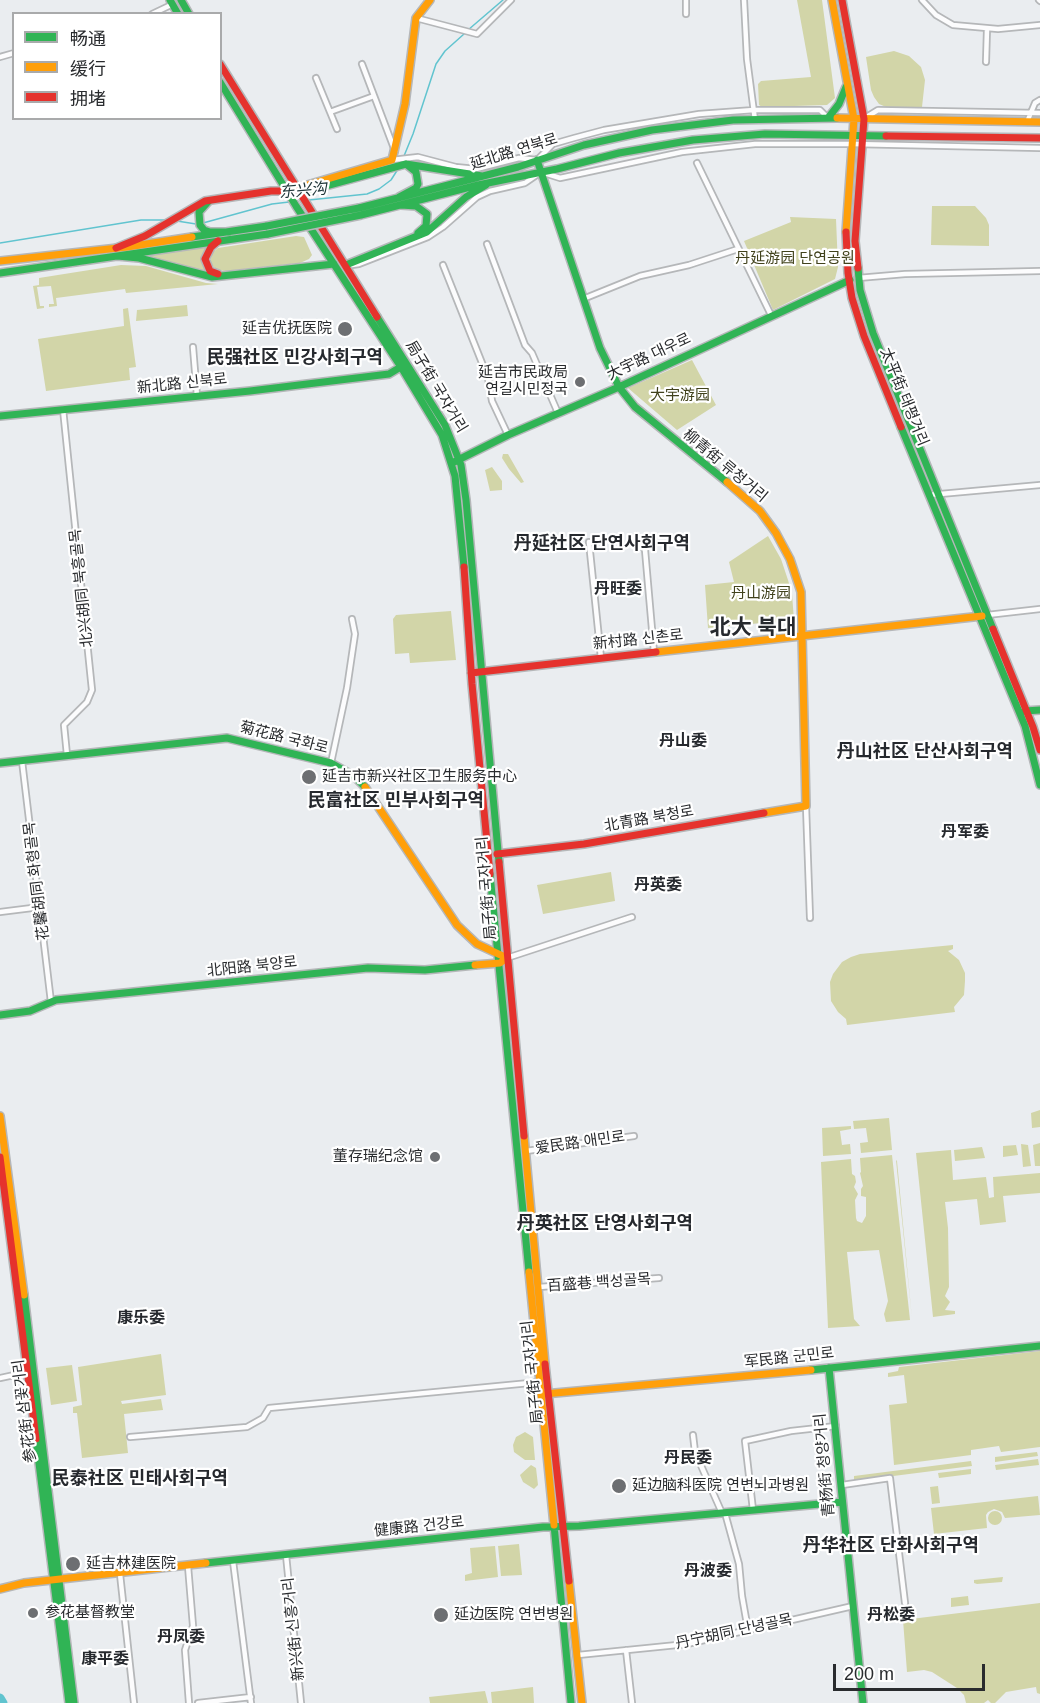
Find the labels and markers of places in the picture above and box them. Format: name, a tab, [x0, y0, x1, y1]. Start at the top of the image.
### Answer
place label: 延吉优抚医院	[242, 320, 332, 338]
marker: 延吉优抚医院	[336, 320, 354, 338]
place label: 延吉市民政局 연길시민정국	[478, 364, 568, 399]
marker: 延吉市民政局 연길시민정국	[573, 375, 587, 389]
marker: 延吉市新兴社区卫生服务中心	[300, 768, 318, 786]
place label: 延吉市新兴社区卫生服务中心	[322, 768, 517, 786]
place label: 董存瑞纪念馆	[333, 1148, 423, 1166]
marker: 董存瑞纪念馆	[428, 1150, 442, 1164]
marker: 延边脑科医院 연변뇌과병원	[610, 1477, 628, 1495]
place label: 延边脑科医院 연변뇌과병원	[632, 1477, 809, 1495]
marker: 延吉林建医院	[64, 1555, 82, 1573]
place label: 延吉林建医院	[86, 1555, 176, 1573]
place label: 参花基督教堂	[45, 1604, 135, 1622]
marker: 参花基督教堂	[26, 1606, 40, 1620]
marker: 延边医院 연변병원	[432, 1606, 450, 1624]
place label: 延边医院 연변병원	[454, 1606, 573, 1624]

